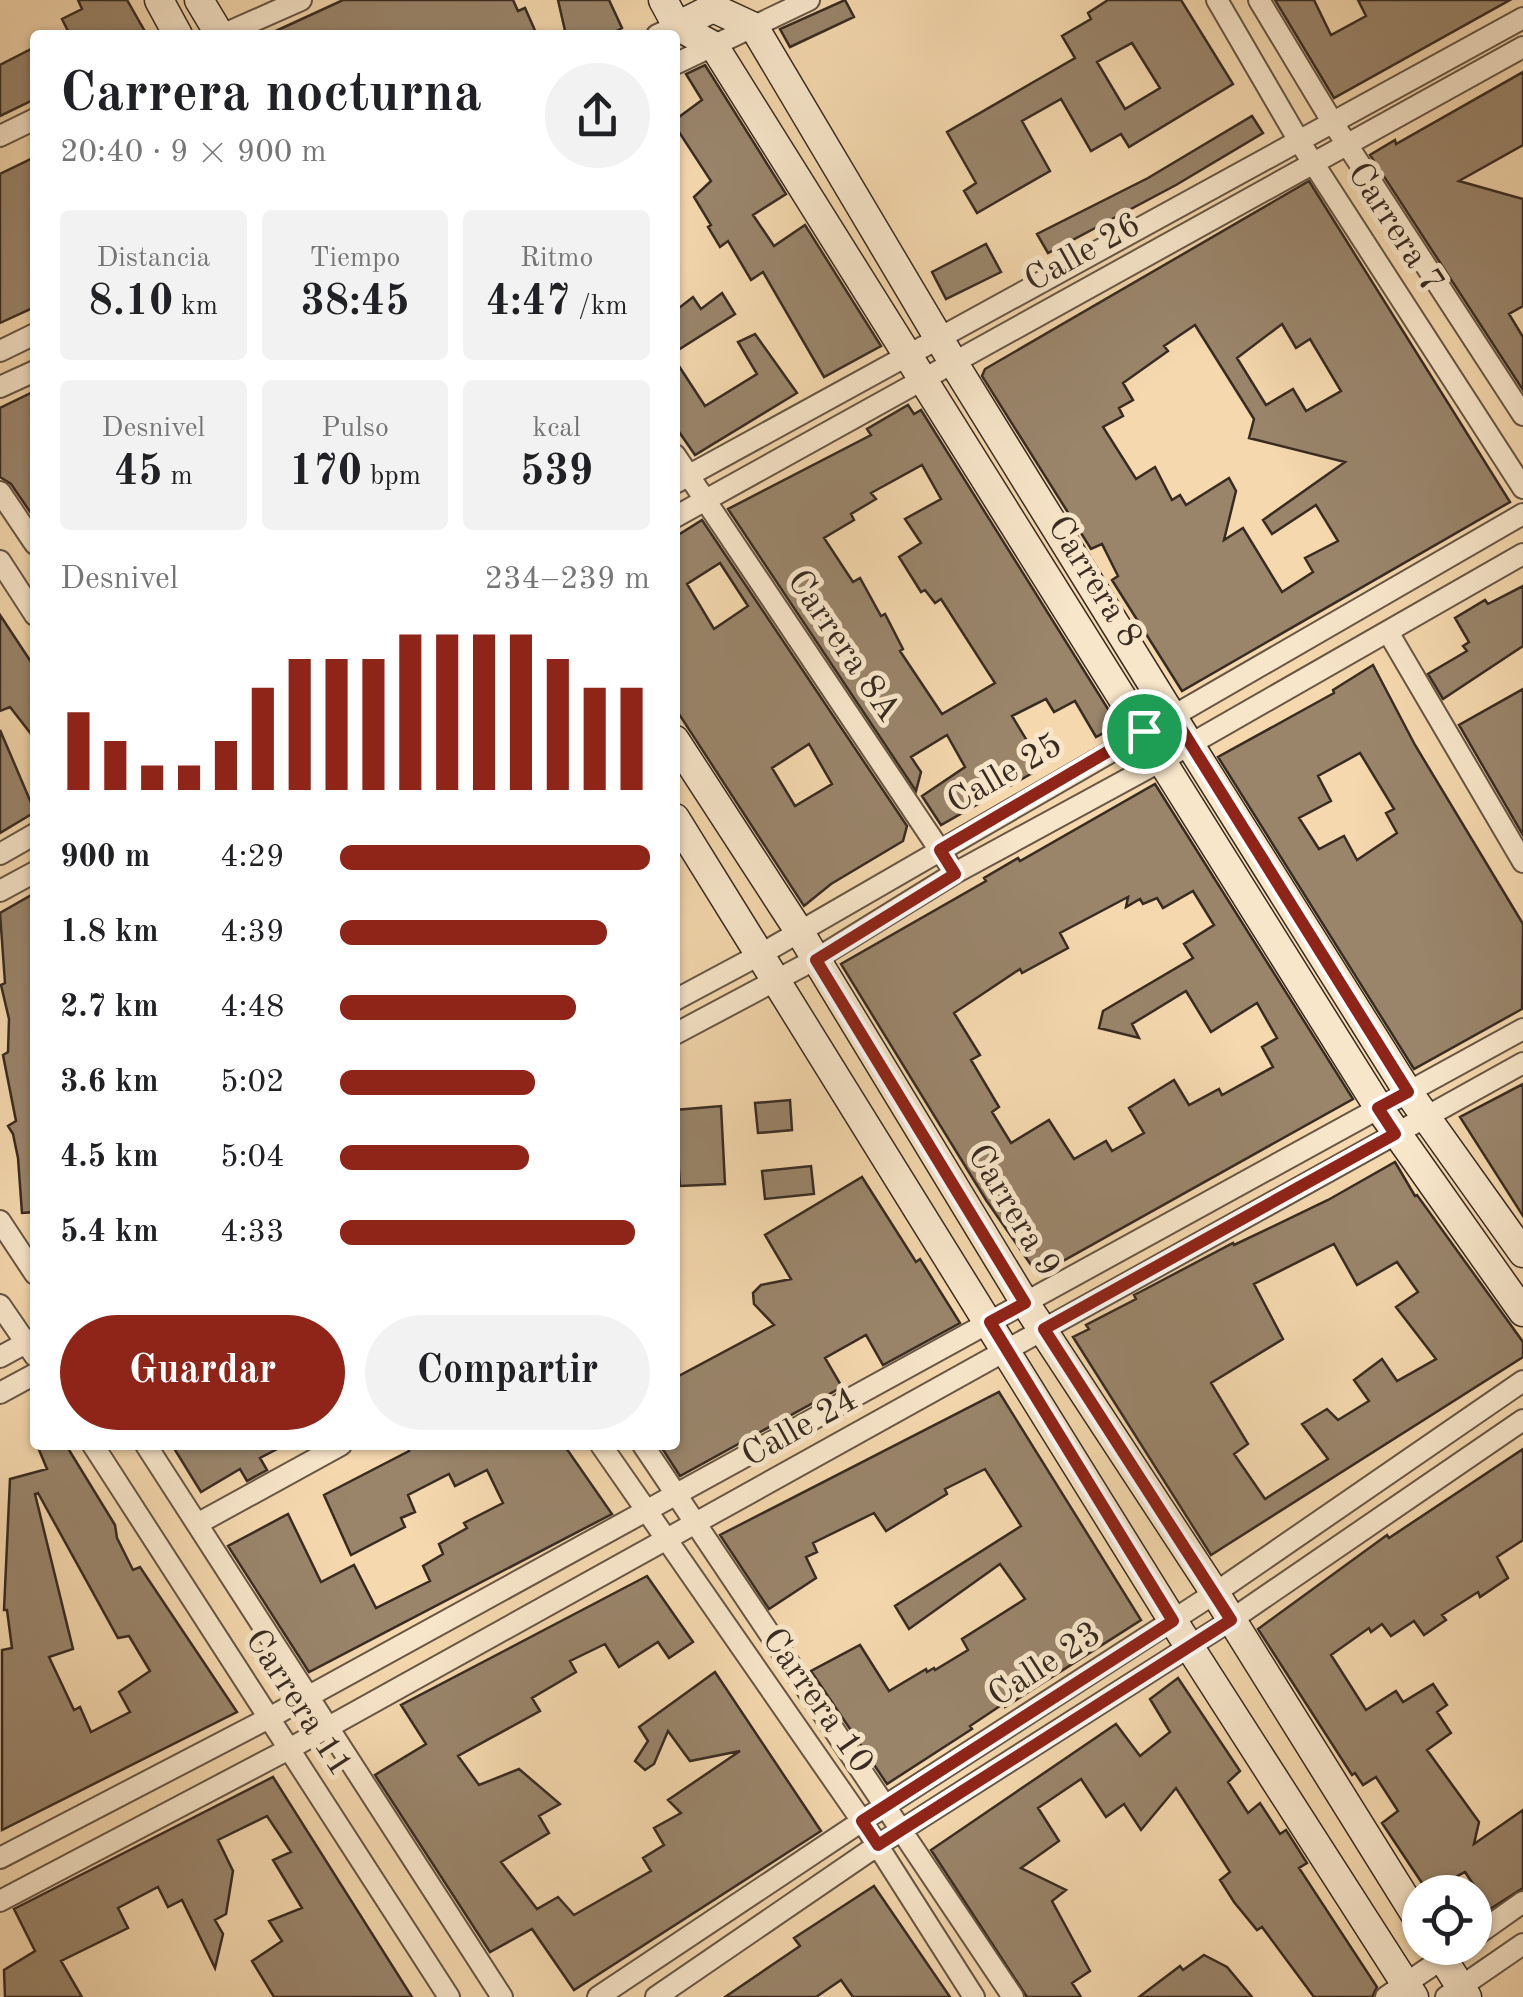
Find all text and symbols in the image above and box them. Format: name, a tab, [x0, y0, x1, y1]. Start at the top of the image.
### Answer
button: share	[545, 63, 650, 168]
text: Carrera nocturna	[60, 68, 482, 123]
text: 20:40 · 9 × 900 m	[60, 137, 327, 169]
street label: Carrera 7	[1340, 157, 1450, 299]
street label: Calle 26	[1019, 207, 1147, 299]
text: Distancia	[96, 245, 210, 273]
text: Tiempo	[309, 245, 401, 273]
text: Ritmo	[520, 245, 593, 273]
text: 8.10	[89, 282, 173, 324]
text: 38:45	[300, 282, 410, 324]
text: 4:47	[486, 282, 570, 324]
text: km	[173, 293, 218, 321]
text: /km	[570, 293, 628, 321]
text: Desnivel	[102, 415, 205, 443]
text: Pulso	[321, 415, 389, 443]
text: kcal	[533, 415, 581, 443]
text: 45	[114, 452, 163, 494]
text: 170	[289, 452, 362, 494]
text: 539	[520, 452, 593, 494]
text: m	[163, 463, 193, 491]
text: bpm	[362, 463, 421, 491]
street label: Carrera 8	[1040, 510, 1148, 654]
text: Desnivel	[60, 564, 178, 596]
text: 234–239 m	[484, 564, 650, 596]
street label: Carrera 8A	[780, 564, 906, 728]
pin	[1102, 689, 1187, 774]
icon: arrive	[1117, 704, 1172, 759]
street label: Calle 25	[942, 727, 1068, 821]
text: 900 m	[60, 842, 150, 874]
text: 4:29	[220, 842, 285, 874]
text: 1.8 km	[60, 917, 159, 949]
text: 4:39	[220, 917, 285, 949]
text: 2.7 km	[60, 992, 159, 1024]
text: 4:48	[220, 992, 285, 1024]
text: 3.6 km	[60, 1067, 159, 1099]
text: 5:02	[220, 1067, 285, 1099]
street label: Carrera 9	[960, 1139, 1066, 1283]
text: 4.5 km	[60, 1142, 159, 1174]
text: 5:04	[220, 1142, 285, 1174]
text: 5.4 km	[60, 1217, 159, 1249]
text: 4:33	[220, 1217, 285, 1249]
button: Guardar	[60, 1315, 345, 1430]
button: Compartir	[365, 1315, 650, 1430]
street label: Calle 24	[736, 1382, 864, 1474]
street label: Calle 23	[983, 1616, 1107, 1714]
street label: Carrera 10	[755, 1622, 879, 1780]
street label: Carrera 11	[238, 1623, 358, 1783]
map controls	[1402, 1875, 1492, 1965]
button: locate	[1402, 1875, 1492, 1965]

